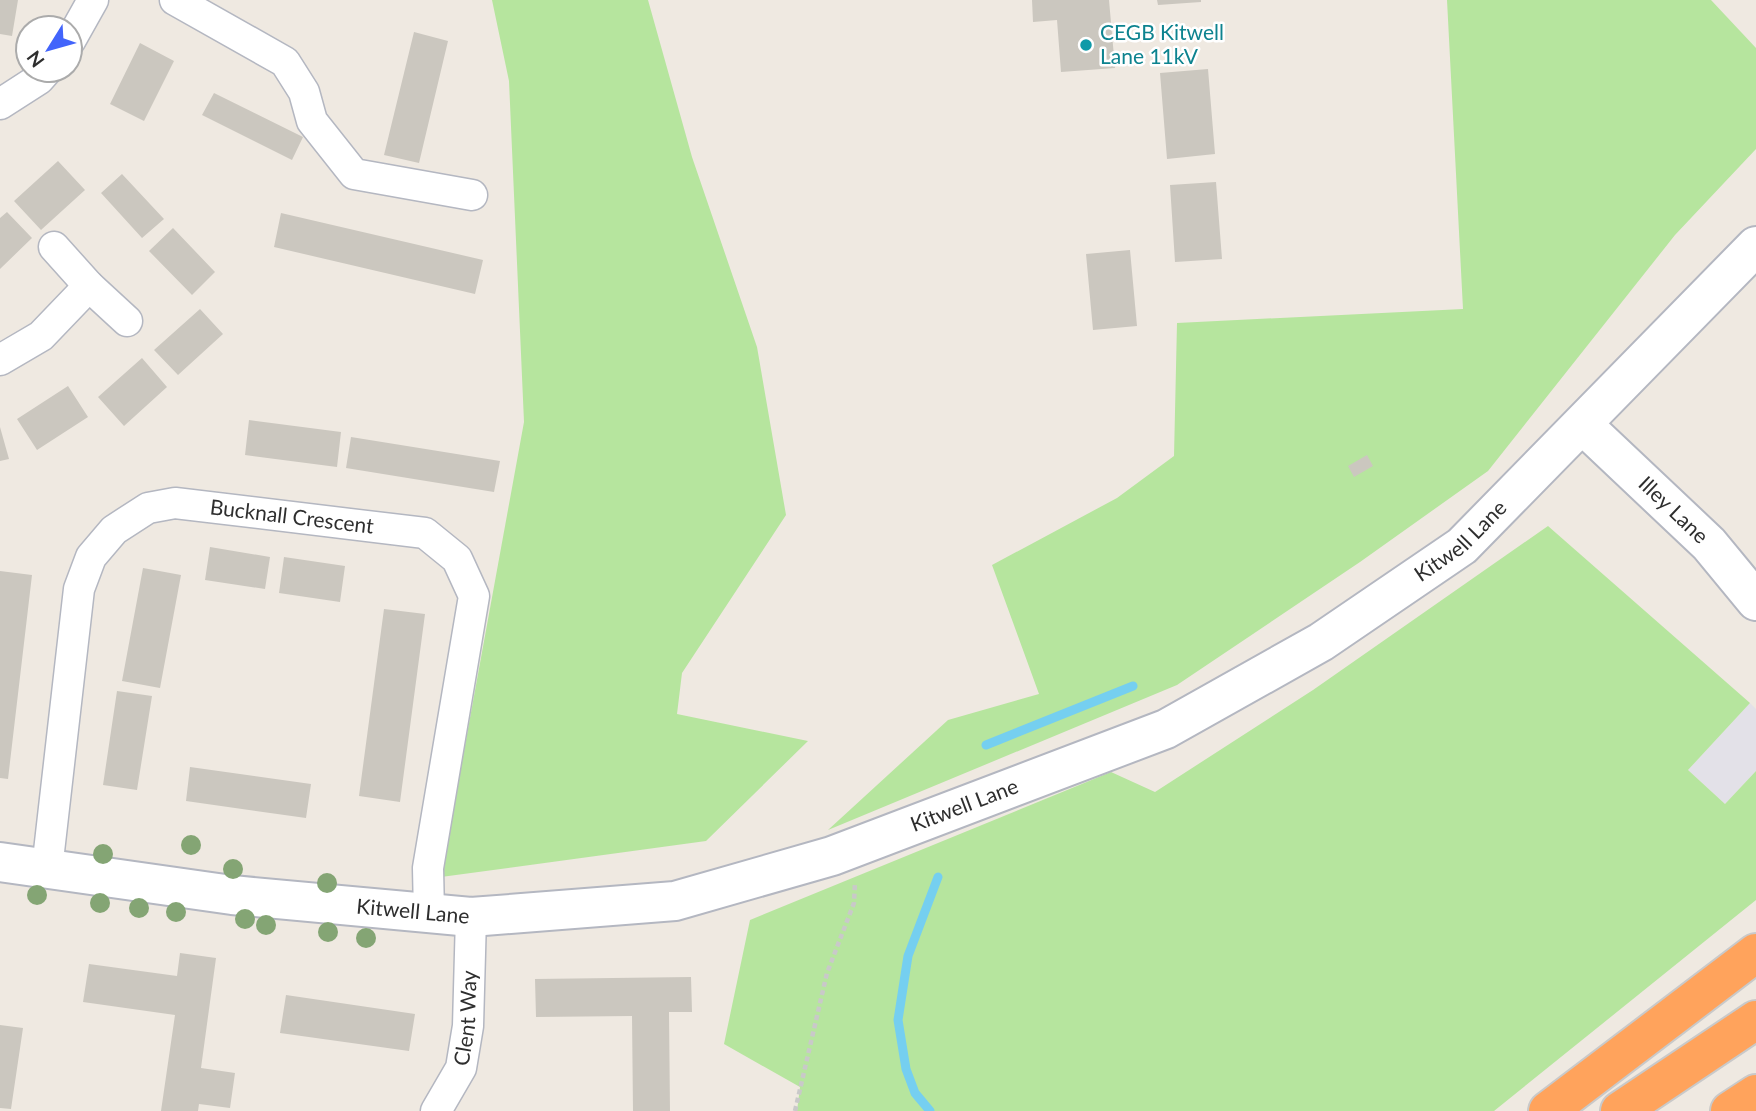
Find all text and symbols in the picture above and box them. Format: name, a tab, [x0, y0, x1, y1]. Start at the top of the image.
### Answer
north arrow	[14, 14, 84, 84]
place label: CEGB Kitwell Lane 11kV	[1100, 19, 1224, 68]
marker: CEGB Kitwell Lane 11kV	[1078, 37, 1094, 53]
text: N	[21, 47, 49, 72]
street label: Illey Lane	[1634, 470, 1714, 548]
street label: Bucknall Crescent	[209, 493, 376, 538]
street label: Kitwell Lane	[1409, 494, 1511, 586]
street label: Kitwell Lane	[907, 772, 1021, 836]
street label: Kitwell Lane	[355, 893, 471, 928]
street label: Clent Way	[448, 970, 481, 1068]

